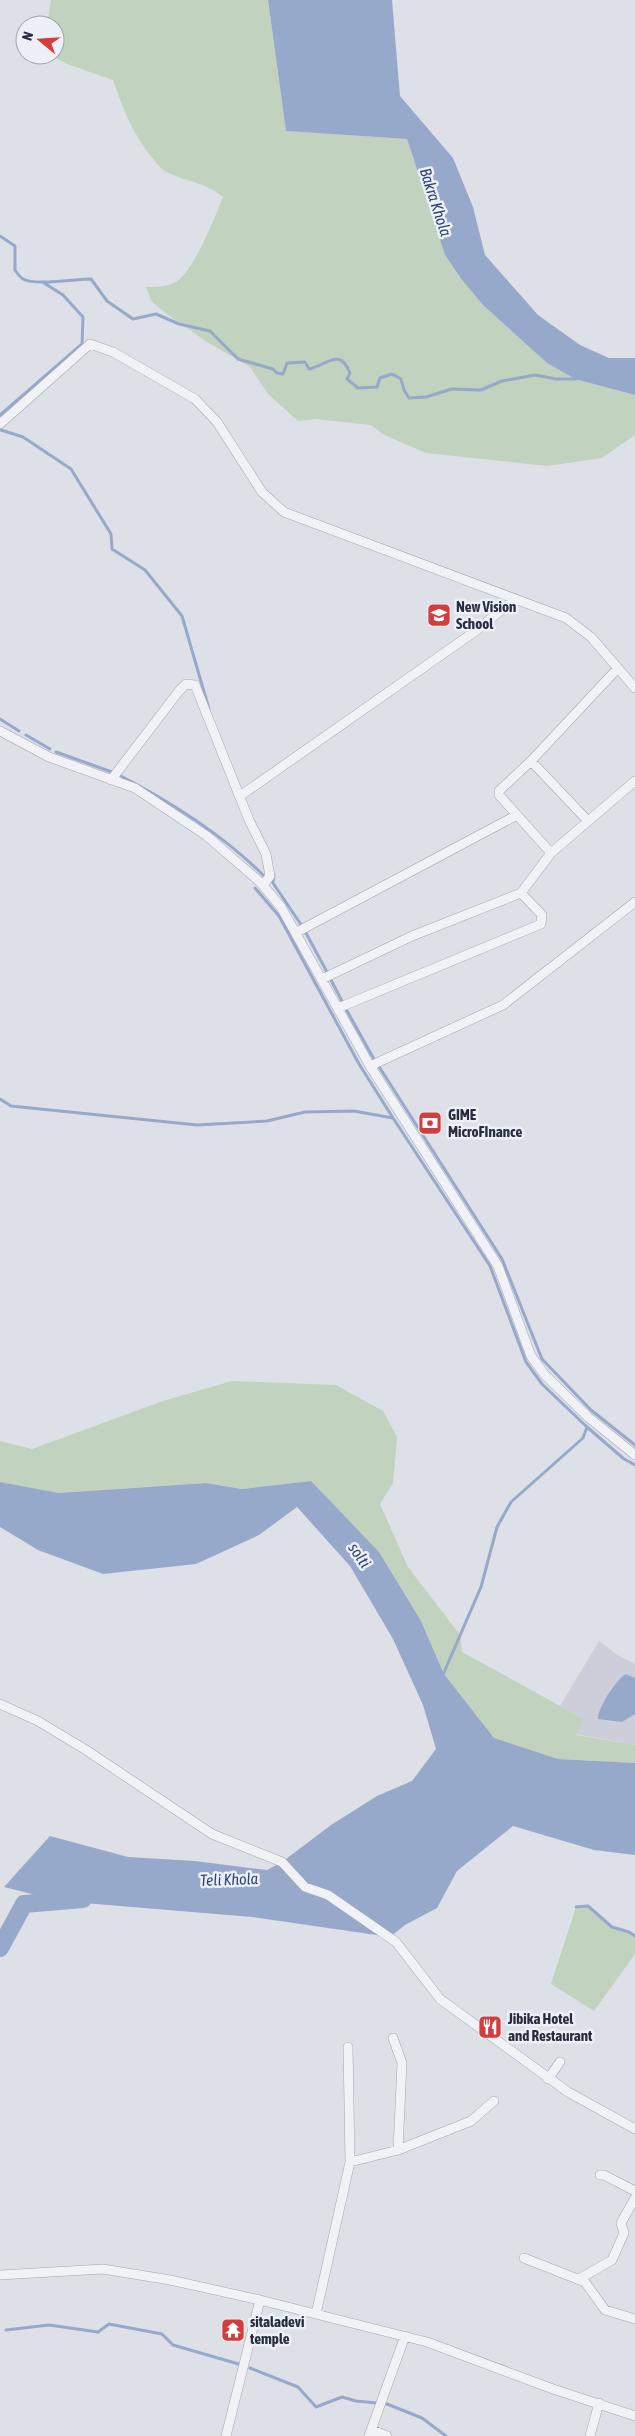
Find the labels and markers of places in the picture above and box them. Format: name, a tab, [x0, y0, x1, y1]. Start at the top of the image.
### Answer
place label: New Vision School	[456, 598, 516, 632]
school or university icon: New Vision School	[426, 602, 452, 628]
place label: GIME MicroFInance	[448, 1106, 522, 1140]
bank icon: GIME MicroFInance	[417, 1110, 443, 1136]
place label: Jibika Hotel and Restaurant	[507, 2010, 593, 2044]
restaurant icon: Jibika Hotel and Restaurant	[477, 2014, 503, 2040]
place label: sitaladevi temple	[249, 2313, 304, 2347]
temple icon: sitaladevi temple	[220, 2317, 246, 2343]

